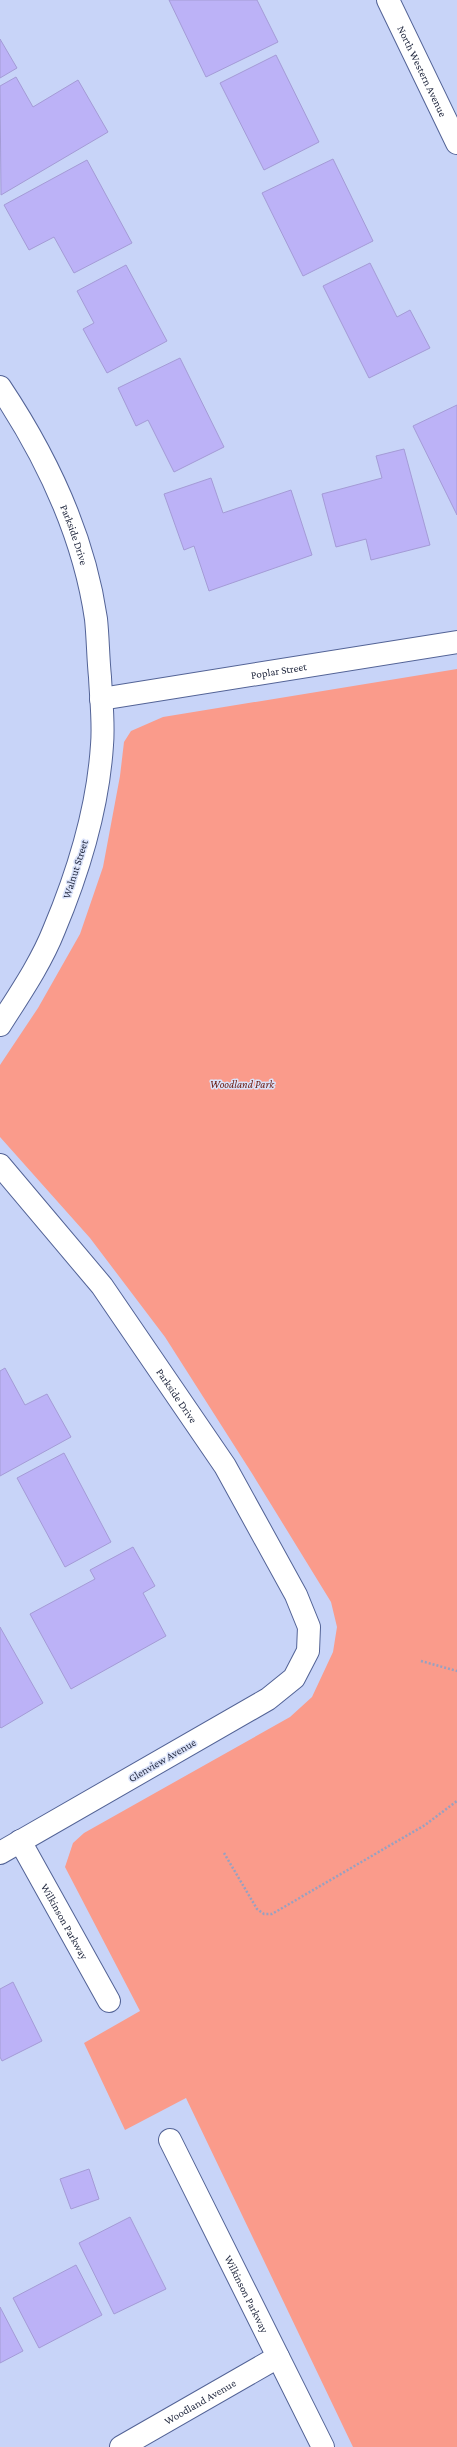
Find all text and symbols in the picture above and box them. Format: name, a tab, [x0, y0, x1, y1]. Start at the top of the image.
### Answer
street label: North Western Avenue	[395, 24, 449, 119]
street label: Parkside Drive	[58, 503, 90, 567]
street label: Poplar Street	[250, 660, 308, 681]
street label: Walnut Street	[60, 838, 90, 900]
park label: Woodland Park	[210, 1078, 275, 1090]
street label: Parkside Drive	[154, 1366, 200, 1425]
street label: Glenview Avenue	[126, 1736, 198, 1784]
street label: Wilkinson Parkway	[39, 1881, 91, 1963]
street label: Wilkinson Parkway	[222, 2253, 271, 2336]
street label: Woodland Avenue	[162, 2376, 238, 2427]

